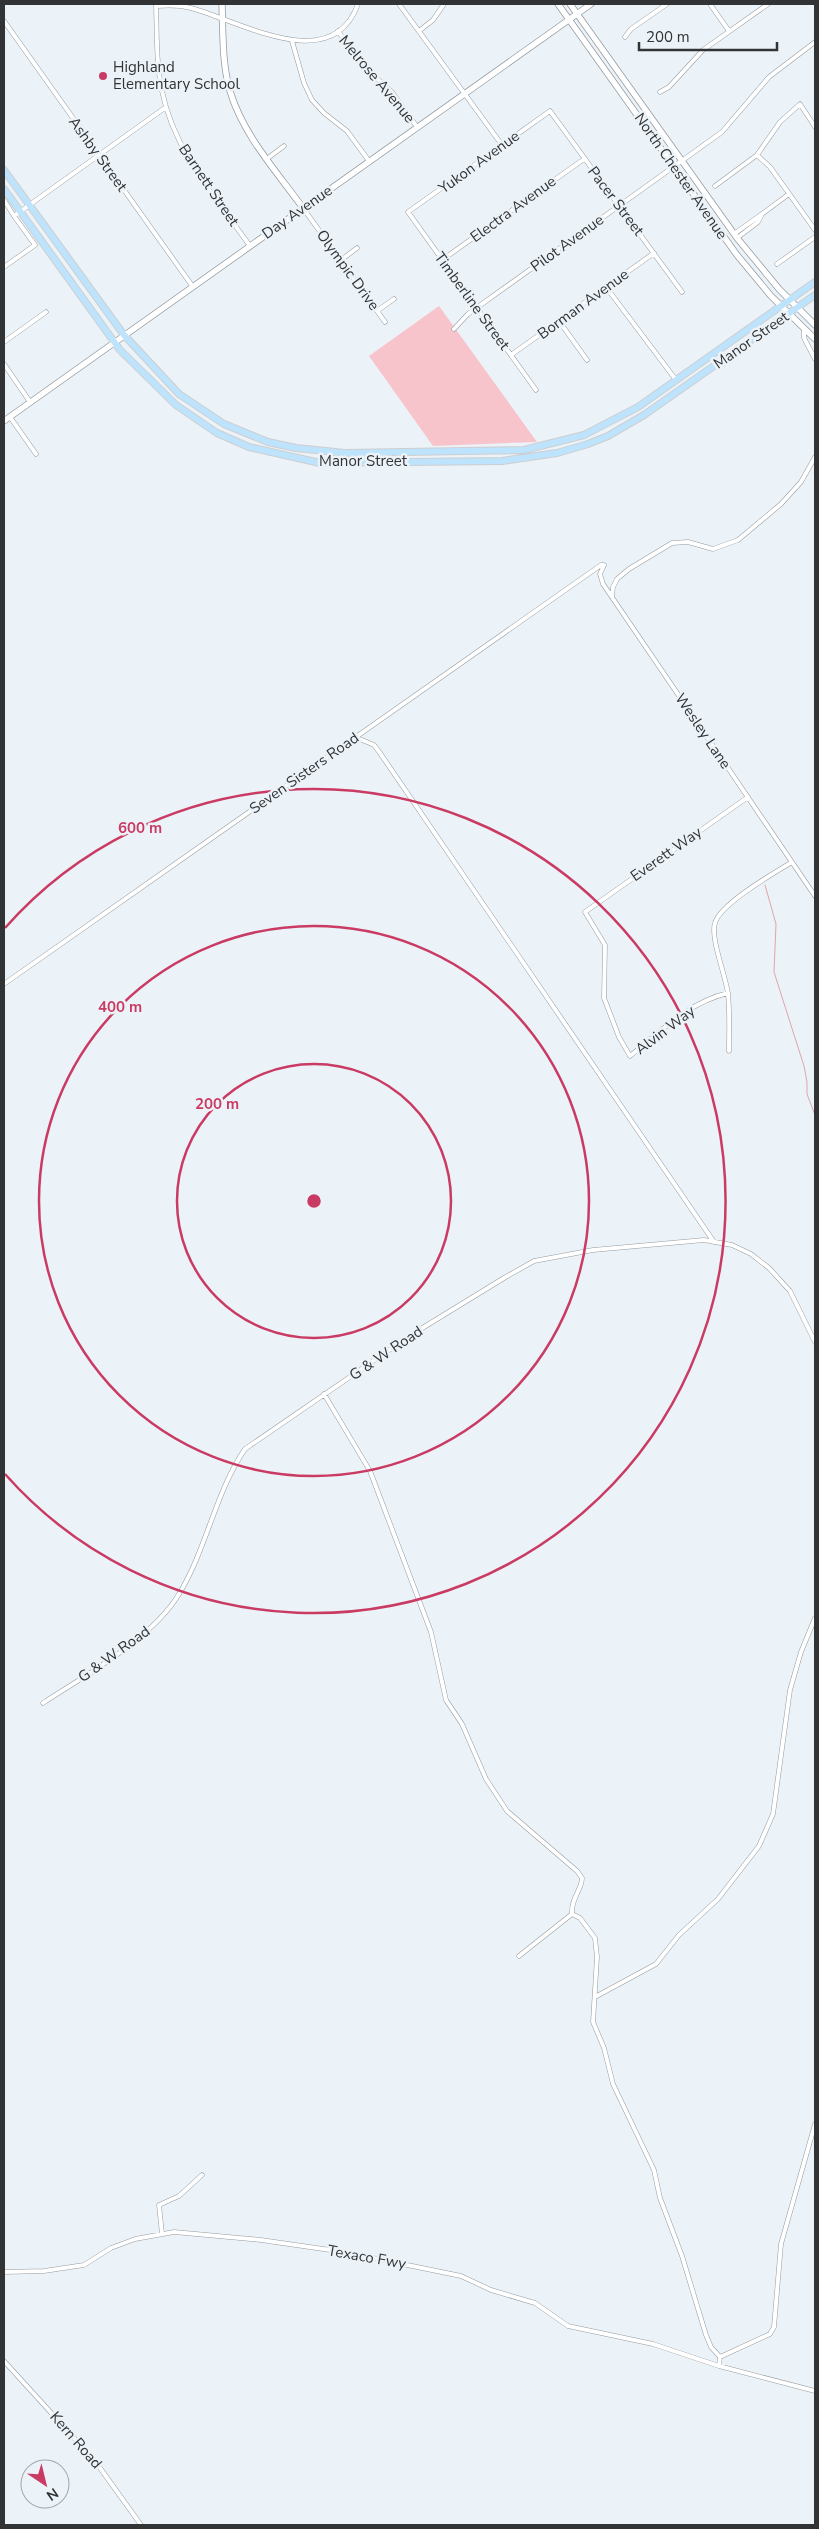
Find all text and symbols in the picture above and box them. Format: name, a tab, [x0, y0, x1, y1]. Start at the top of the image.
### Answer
scale bar	[639, 20, 776, 52]
text: 200 m	[646, 27, 690, 47]
street label: Melrose Avenue	[334, 31, 420, 127]
place label: Highland Elementary School	[113, 57, 240, 94]
marker: Highland Elementary School	[97, 70, 109, 82]
street label: North Chester Avenue	[630, 109, 732, 243]
street label: Ashby Street	[64, 113, 132, 196]
street label: Yukon Avenue	[434, 126, 523, 199]
street label: Barnett Street	[174, 140, 244, 231]
street label: Pacer Street	[583, 162, 649, 240]
street label: Electra Avenue	[466, 171, 560, 247]
street label: Day Avenue	[258, 180, 336, 244]
street label: Pilot Avenue	[526, 210, 608, 276]
street label: Olympic Drive	[312, 226, 384, 314]
street label: Timberline Street	[430, 248, 515, 355]
street label: Borman Avenue	[533, 264, 633, 344]
street label: Manor Street	[709, 306, 793, 373]
street label: Manor Street	[319, 451, 408, 471]
street label: Wesley Lane	[670, 689, 736, 773]
street label: Seven Sisters Road	[245, 728, 363, 818]
text: 600 m	[118, 818, 162, 838]
street label: Everett Way	[626, 822, 706, 886]
text: 400 m	[98, 997, 142, 1017]
street label: Alvin Way	[631, 1001, 699, 1059]
text: 200 m	[195, 1094, 239, 1114]
centre of rings	[305, 1192, 323, 1210]
street label: G & W Road	[345, 1321, 427, 1385]
street label: G & W Road	[74, 1621, 154, 1687]
street label: Texaco Fwy	[326, 2240, 408, 2274]
street label: Kern Road	[46, 2407, 106, 2473]
north arrow	[20, 2459, 70, 2509]
text: N	[42, 2483, 62, 2505]

